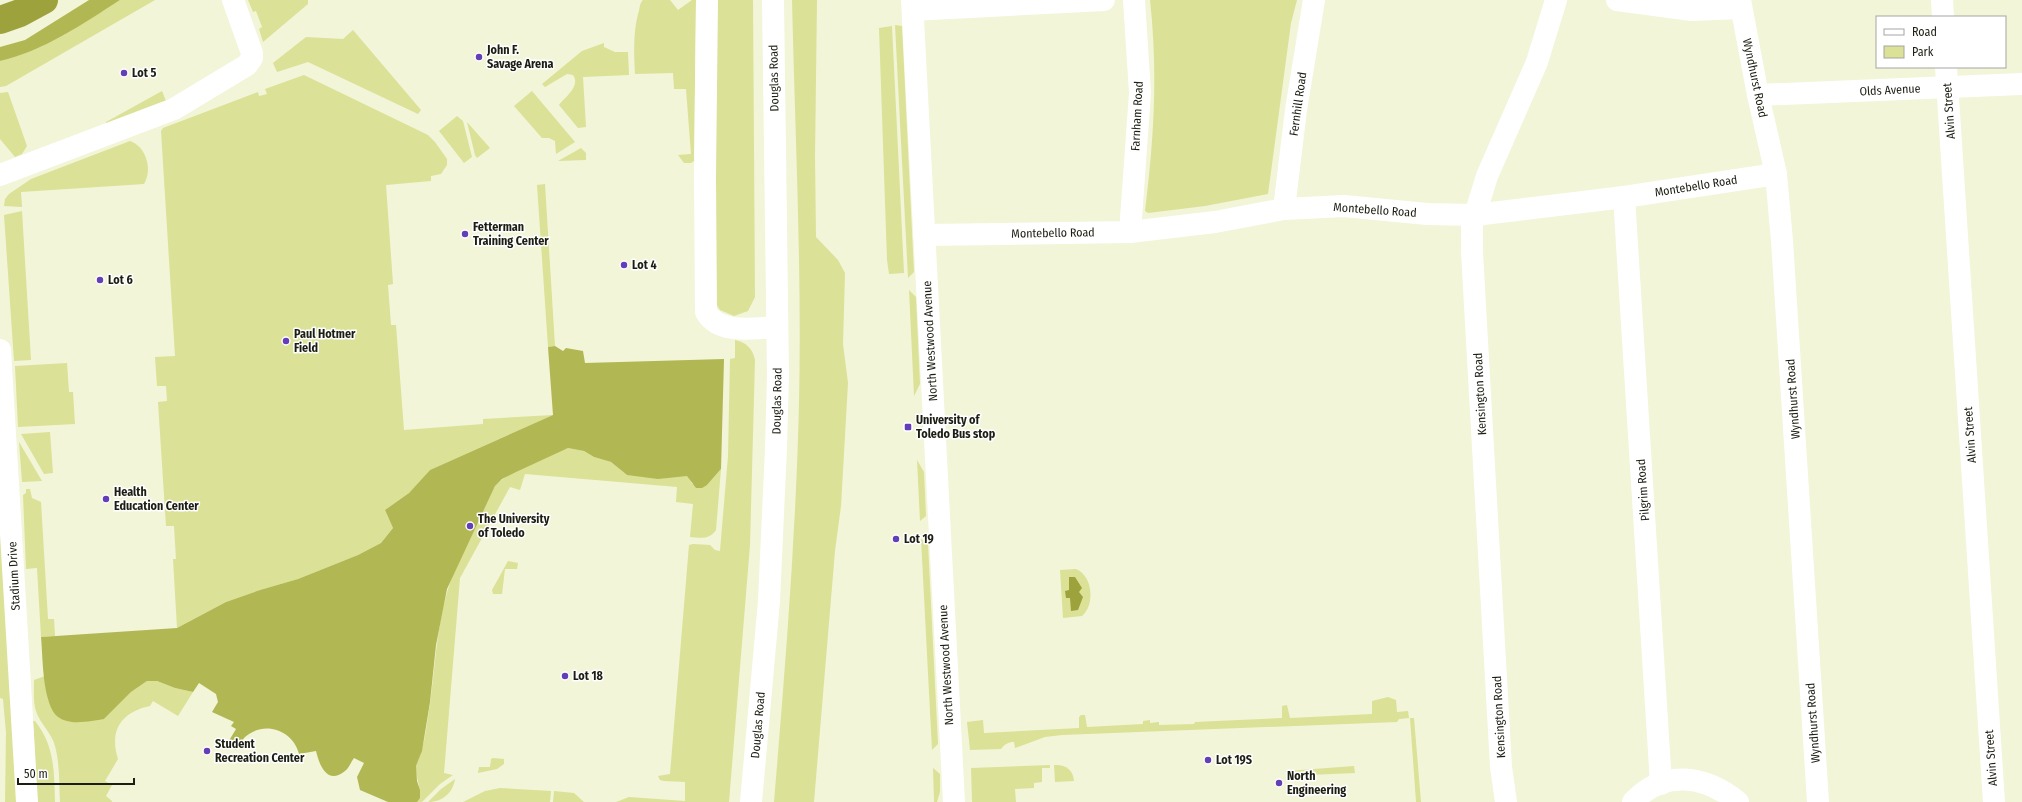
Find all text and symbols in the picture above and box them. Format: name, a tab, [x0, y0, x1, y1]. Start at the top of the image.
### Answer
legend	[1876, 16, 2006, 68]
text: Road	[1912, 25, 1937, 39]
street label: Wyndhurst Road	[1740, 37, 1770, 119]
place label: John F. Savage Arena	[486, 43, 553, 71]
street label: Douglas Road	[766, 44, 782, 112]
text: Park	[1912, 45, 1934, 59]
marker: John F. Savage Arena	[474, 52, 484, 62]
place label: Lot 5	[132, 66, 156, 80]
marker: Lot 5	[119, 68, 129, 78]
street label: Fernhill Road	[1287, 71, 1309, 137]
street label: Farnham Road	[1128, 81, 1146, 151]
street label: Olds Avenue	[1859, 81, 1921, 99]
street label: Alvin Street	[1940, 82, 1958, 140]
street label: Montebello Road	[1654, 173, 1738, 199]
street label: Montebello Road	[1333, 200, 1417, 220]
place label: Fetterman Training Center	[473, 220, 549, 248]
street label: Montebello Road	[1011, 225, 1095, 241]
marker: Fetterman Training Center	[460, 229, 470, 239]
place label: Lot 4	[632, 258, 657, 272]
marker: Lot 4	[619, 260, 629, 270]
place label: Lot 6	[108, 273, 133, 287]
marker: Lot 6	[95, 275, 105, 285]
street label: North Westwood Avenue	[920, 280, 940, 402]
place label: Paul Hotmer Field	[294, 327, 356, 355]
marker: Paul Hotmer Field	[281, 336, 291, 346]
street label: Kensington Road	[1471, 352, 1489, 436]
street label: Wyndhurst Road	[1783, 358, 1803, 440]
street label: Douglas Road	[769, 367, 785, 435]
street label: Alvin Street	[1961, 406, 1979, 464]
place label: University of Toledo Bus stop	[916, 413, 996, 441]
marker: University of Toledo Bus stop	[903, 422, 913, 432]
street label: Pilgrim Road	[1634, 458, 1652, 522]
place label: Health Education Center	[114, 485, 199, 513]
marker: Health Education Center	[101, 494, 111, 504]
place label: The University of Toledo	[478, 512, 550, 540]
marker: The University of Toledo	[465, 521, 475, 531]
place label: Lot 19	[904, 532, 934, 546]
marker: Lot 19	[891, 534, 901, 544]
street label: Stadium Drive	[5, 541, 23, 611]
street label: North Westwood Avenue	[936, 604, 956, 726]
place label: Lot 18	[573, 669, 604, 683]
marker: Lot 18	[560, 671, 570, 681]
street label: Kensington Road	[1490, 675, 1508, 759]
street label: Wyndhurst Road	[1803, 682, 1823, 764]
street label: Douglas Road	[748, 691, 768, 759]
street label: Alvin Street	[1982, 729, 2000, 787]
place label: Student Recreation Center	[215, 737, 305, 765]
marker: Student Recreation Center	[202, 746, 212, 756]
place label: Lot 19S	[1216, 753, 1252, 767]
marker: Lot 19S	[1203, 755, 1213, 765]
scale bar	[18, 760, 134, 786]
text: 50 m	[24, 767, 48, 781]
place label: North Engineering	[1287, 769, 1346, 797]
marker: North Engineering	[1274, 778, 1284, 788]

